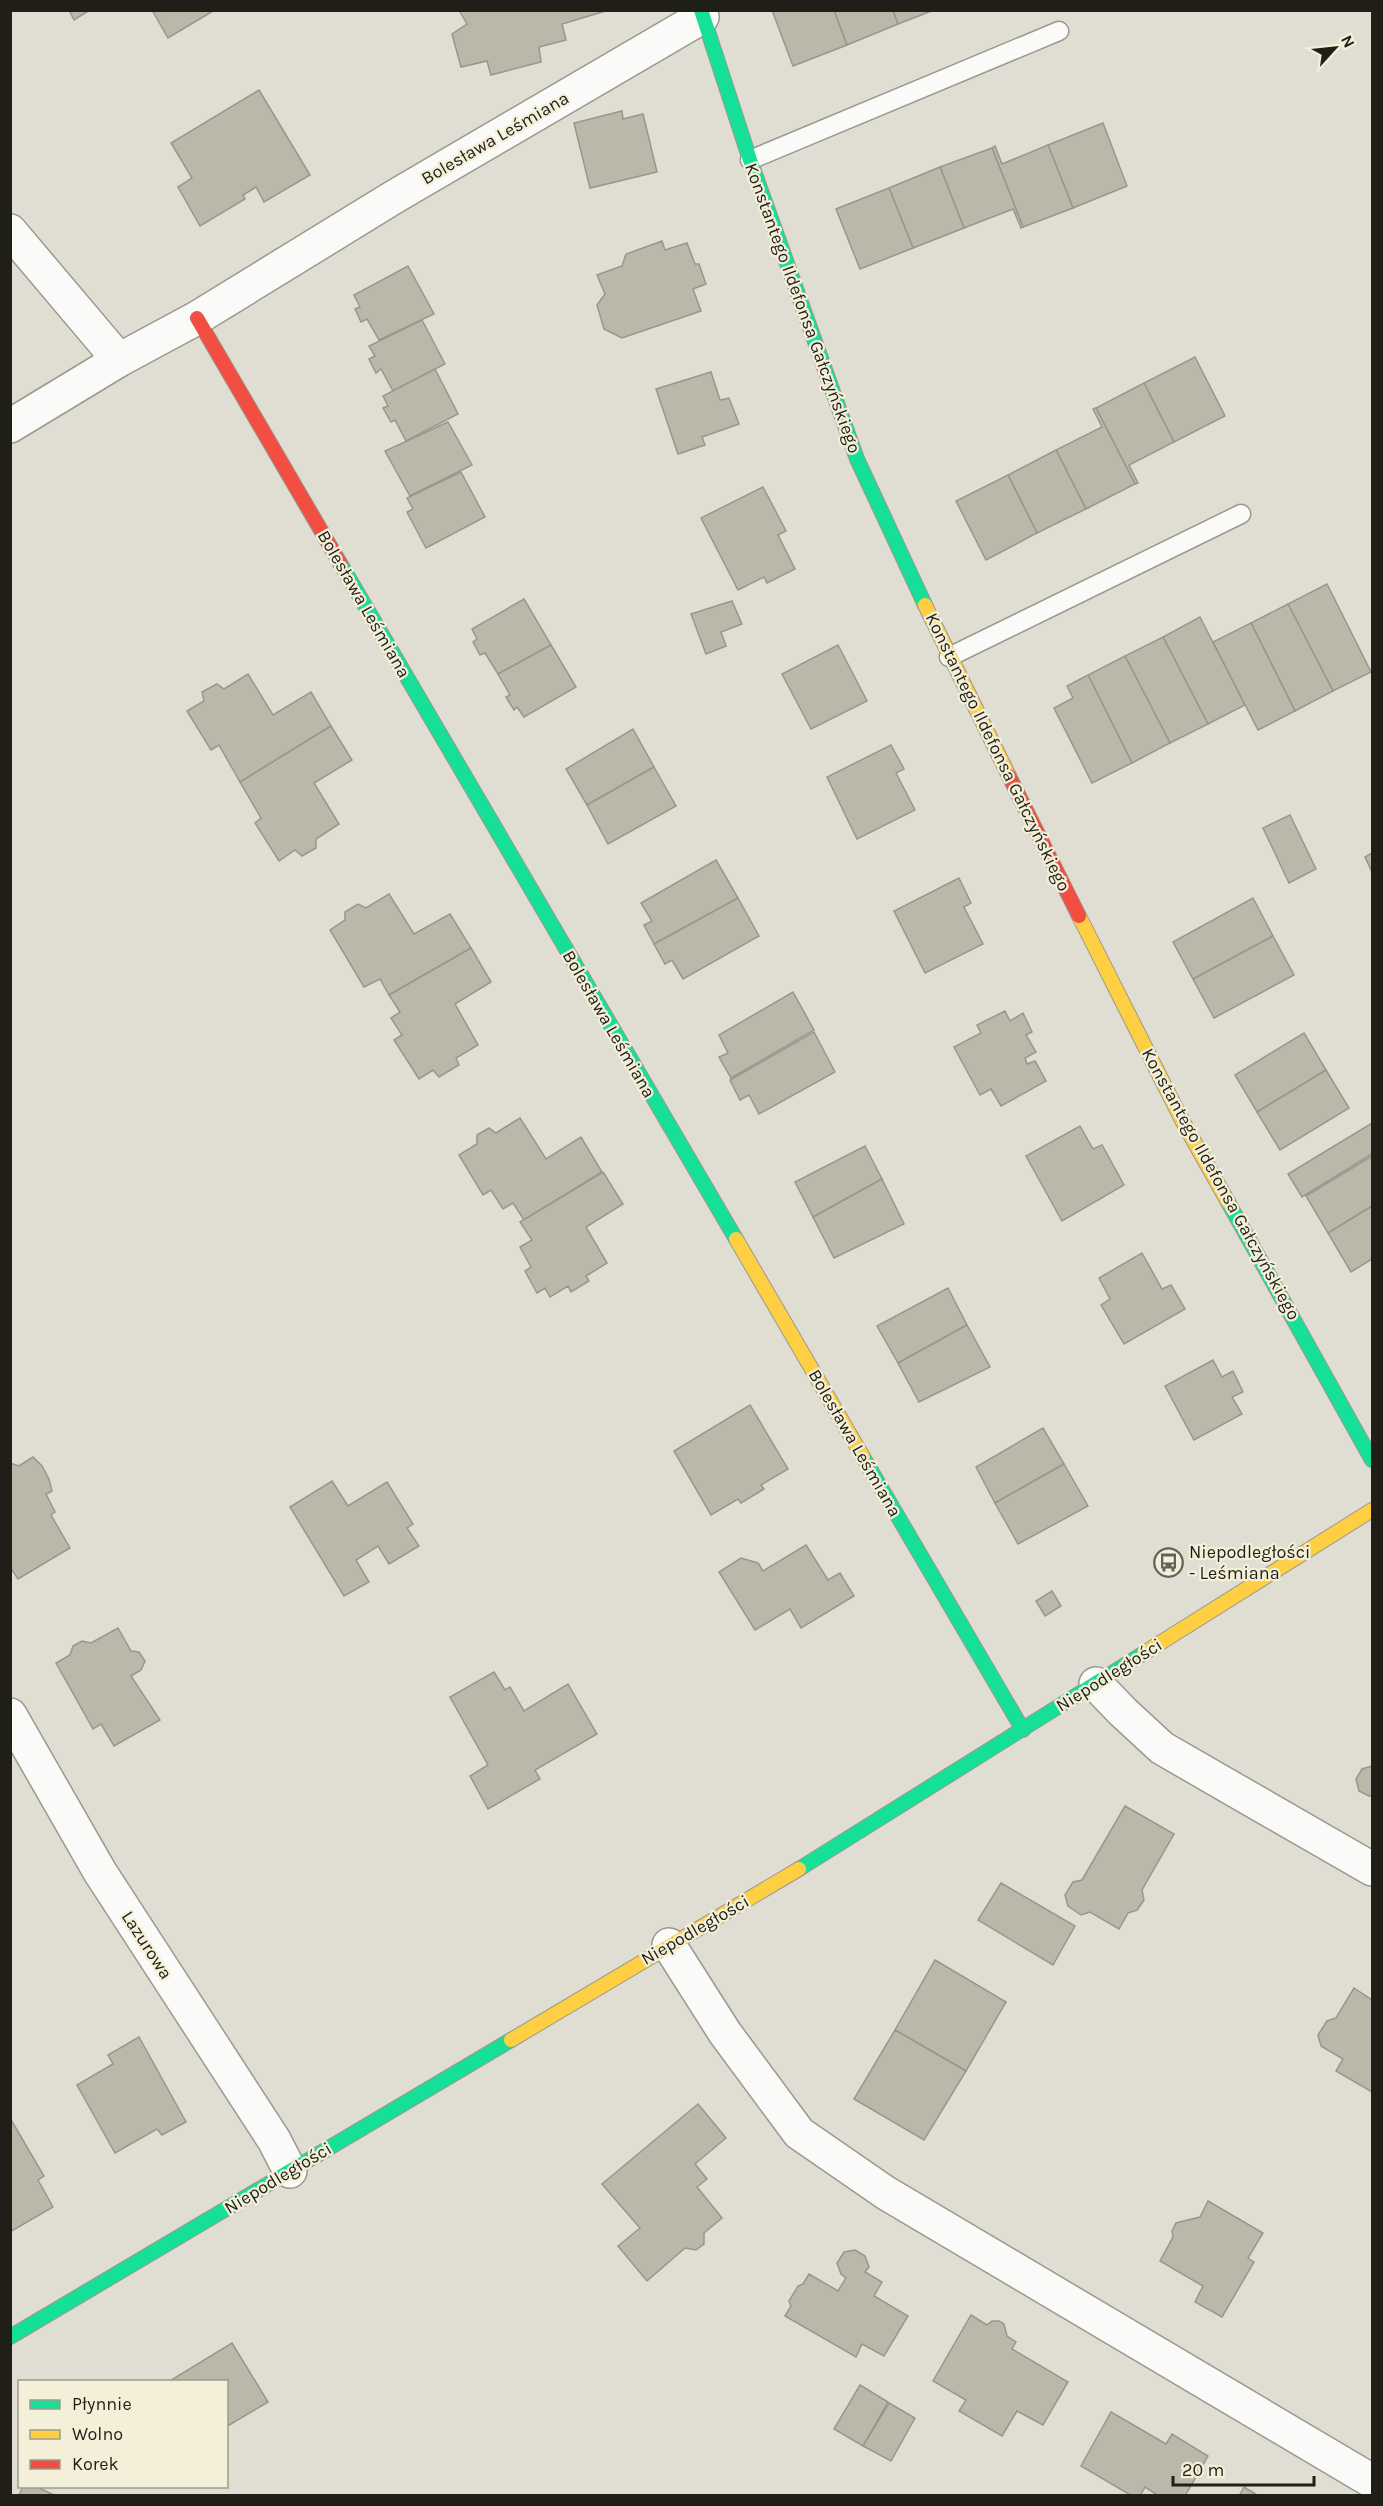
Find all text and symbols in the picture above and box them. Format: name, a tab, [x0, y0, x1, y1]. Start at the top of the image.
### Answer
north arrow	[1305, 18, 1365, 78]
text: N	[1337, 32, 1359, 51]
street label: Bolesława Leśmiana	[417, 87, 573, 189]
street label: Konstantego Ildefonsa Gałczyńskiego	[740, 160, 866, 456]
street label: Bolesława Leśmiana	[313, 526, 415, 682]
street label: Konstantego Ildefonsa Gałczyńskiego	[921, 609, 1075, 895]
street label: Bolesława Leśmiana	[558, 946, 660, 1102]
street label: Konstantego Ildefonsa Gałczyńskiego	[1137, 1044, 1305, 1324]
street label: Bolesława Leśmiana	[804, 1365, 906, 1521]
place label: Niepodległości - Leśmiana	[1189, 1541, 1310, 1584]
bus stop icon: Niepodległości - Leśmiana	[1152, 1546, 1184, 1578]
street label: Niepodległości	[1052, 1634, 1166, 1716]
street label: Niepodległości	[637, 1890, 753, 1970]
street label: Lazurowa	[117, 1907, 177, 1983]
street label: Niepodległości	[220, 2137, 336, 2219]
legend	[18, 2380, 228, 2488]
text: Płynnie	[72, 2393, 132, 2415]
text: Wolno	[72, 2423, 123, 2445]
scale bar	[1173, 2449, 1314, 2487]
text: Korek	[72, 2453, 119, 2475]
text: 20 m	[1182, 2459, 1224, 2481]

